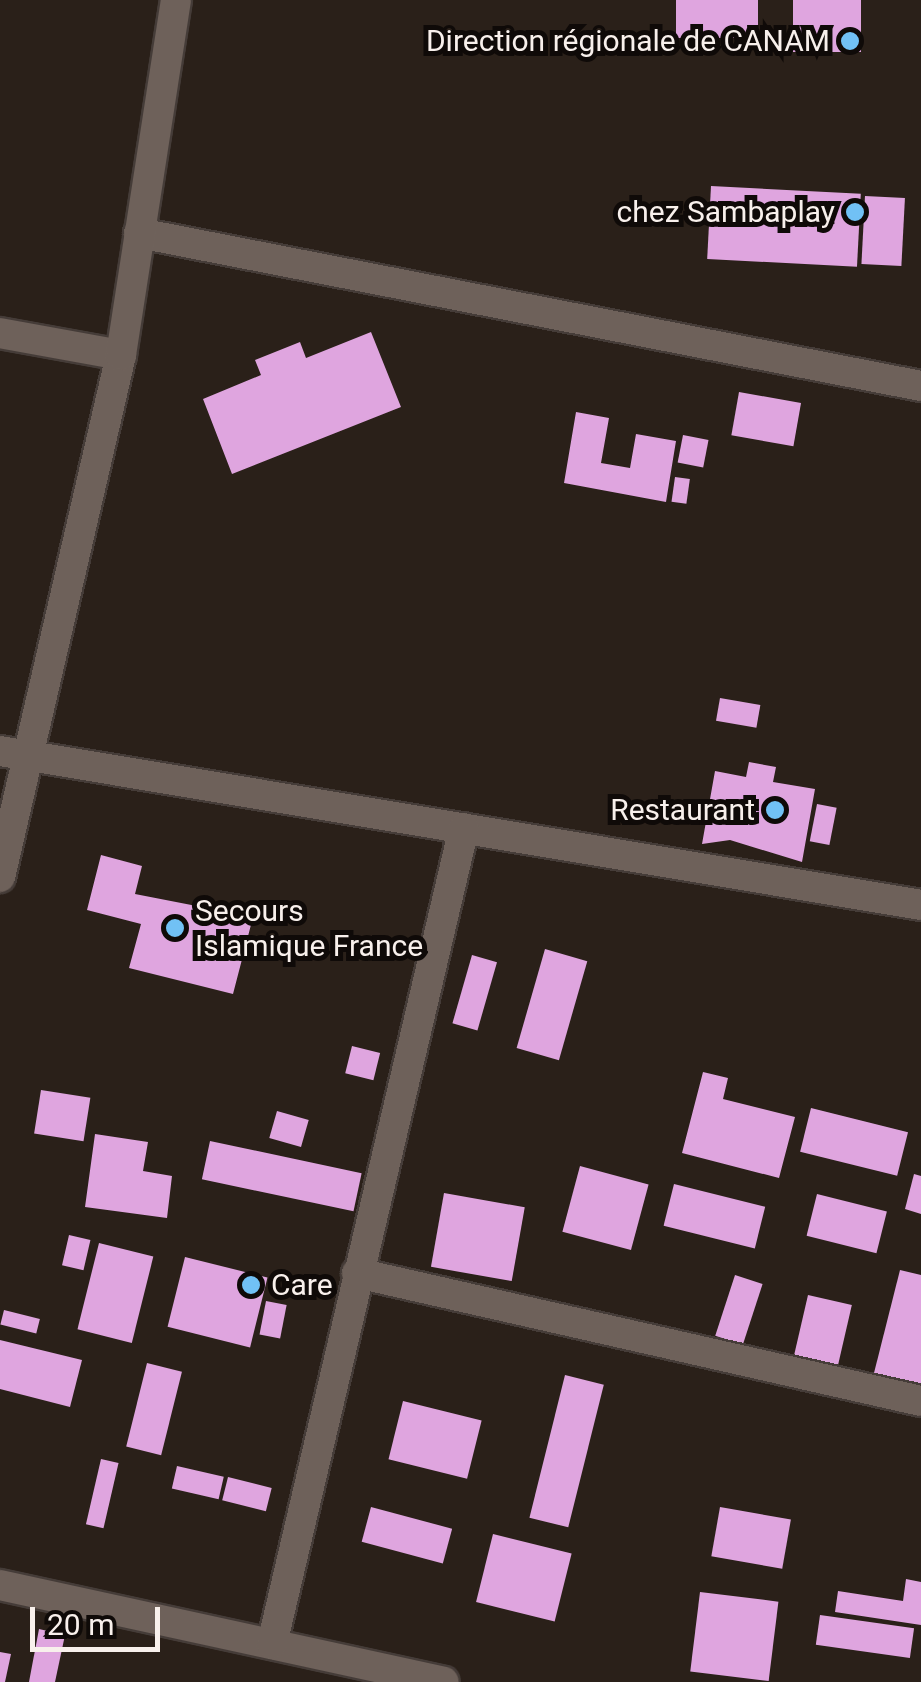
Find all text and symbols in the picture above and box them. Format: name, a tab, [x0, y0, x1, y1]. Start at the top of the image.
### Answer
place label: Direction régionale de CANAM	[426, 23, 830, 59]
marker: Direction régionale de CANAM	[839, 30, 861, 52]
place label: chez Sambaplay	[617, 194, 835, 230]
marker: chez Sambaplay	[844, 201, 866, 223]
place label: Restaurant	[610, 792, 755, 828]
marker: Restaurant	[764, 799, 786, 821]
place label: Secours Islamique France	[195, 893, 423, 964]
marker: Secours Islamique France	[164, 917, 186, 939]
place label: Care	[271, 1267, 333, 1303]
marker: Care	[240, 1274, 262, 1296]
scale bar	[35, 1587, 165, 1649]
text: 20 m	[47, 1607, 114, 1642]

